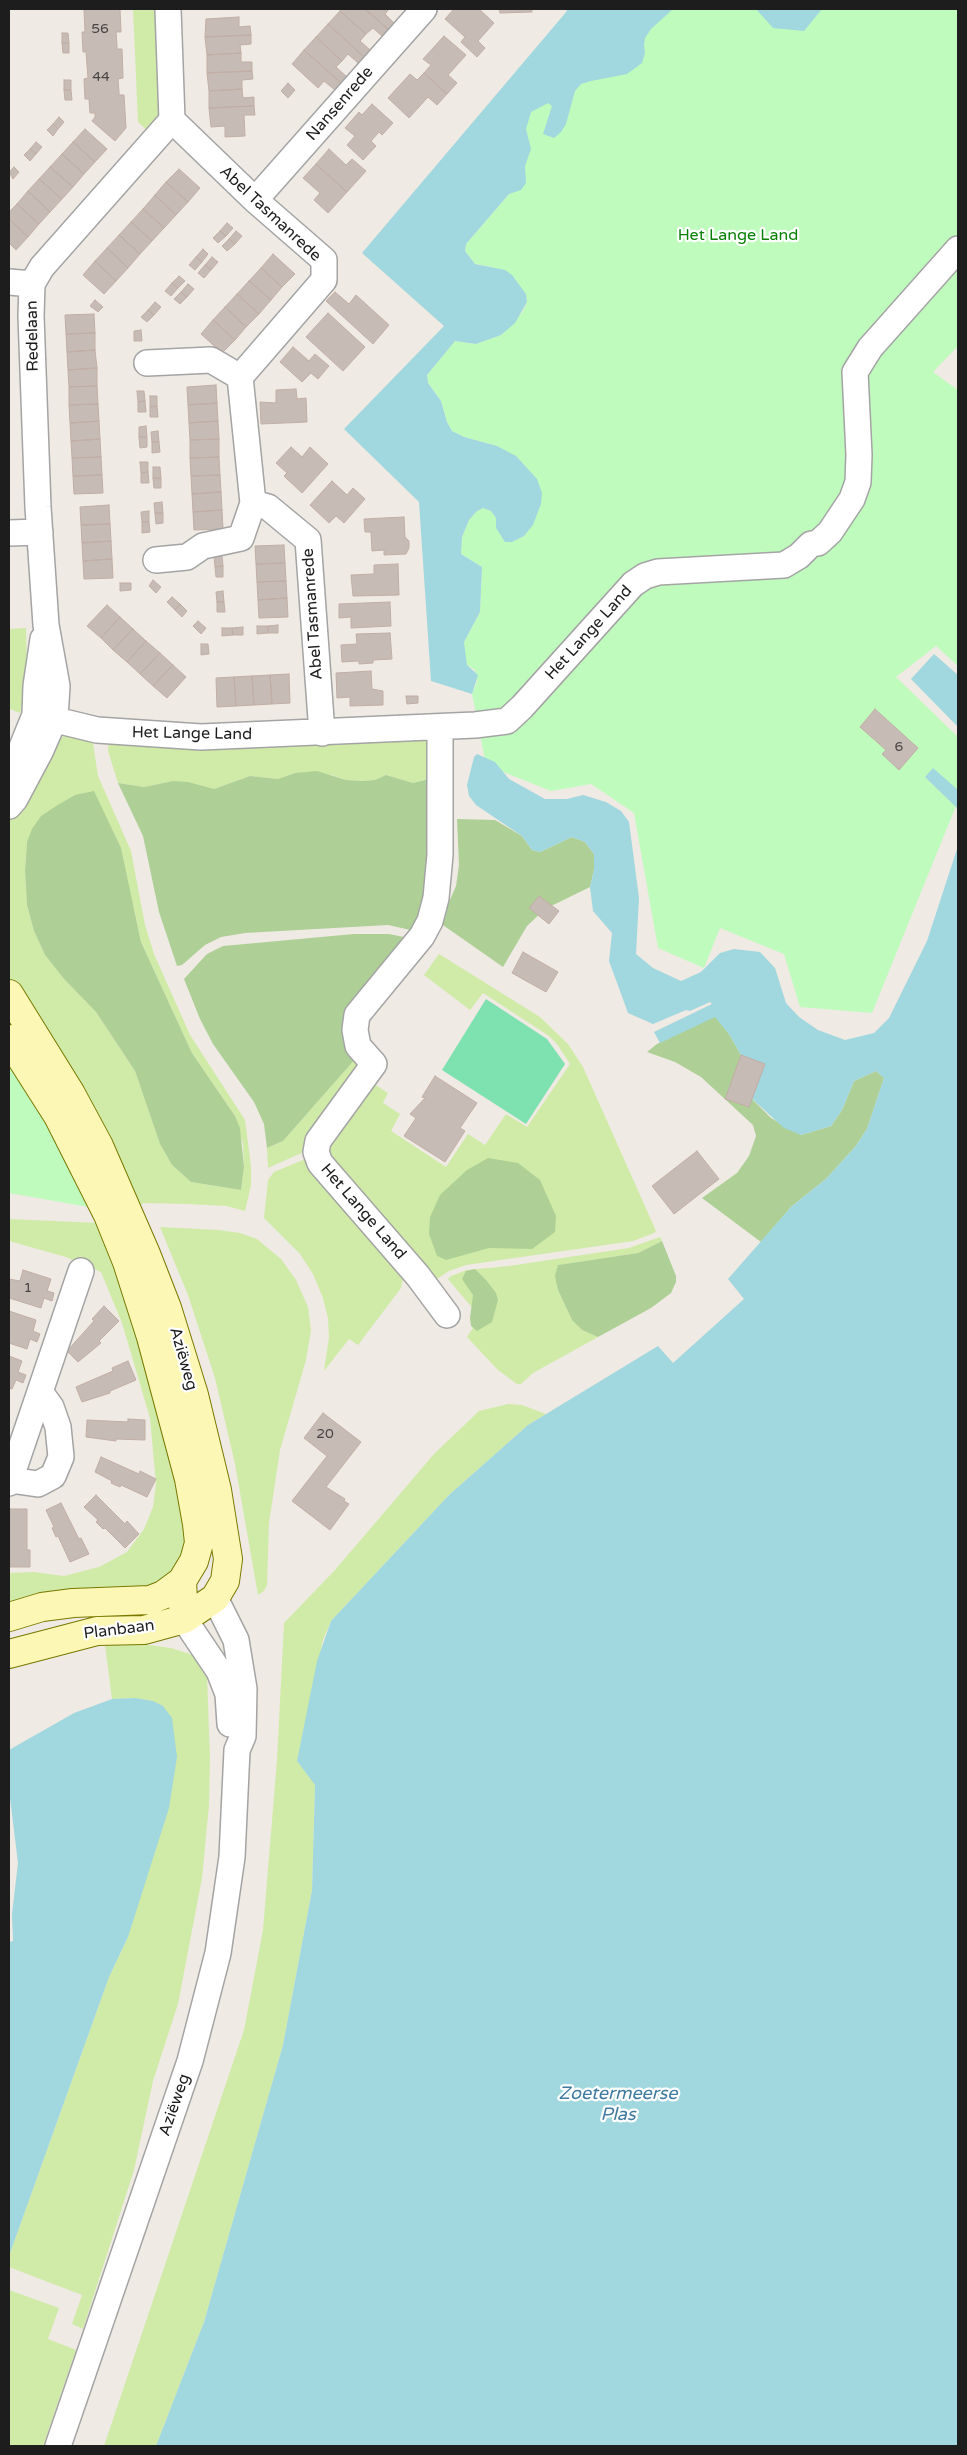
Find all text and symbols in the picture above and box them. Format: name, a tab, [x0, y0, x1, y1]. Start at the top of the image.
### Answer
house number: 56	[91, 21, 109, 37]
street label: Nansenrede	[303, 63, 377, 145]
house number: 44	[92, 69, 110, 85]
street label: Abel Tasmanrede	[215, 162, 325, 266]
park label: Het Lange Land	[678, 226, 798, 246]
street label: Redelaan	[23, 300, 43, 372]
street label: Abel Tasmanrede	[299, 548, 327, 680]
street label: Het Lange Land	[542, 582, 636, 684]
street label: Het Lange Land	[132, 723, 252, 745]
house number: 6	[895, 739, 903, 755]
street label: Het Lange Land	[316, 1160, 410, 1264]
house number: 1	[24, 1280, 32, 1296]
street label: Aziëweg	[165, 1325, 201, 1393]
house number: 20	[316, 1426, 334, 1442]
street label: Planbaan	[82, 1616, 156, 1644]
street label: Aziëweg	[155, 2071, 195, 2139]
water label: Zoetermeerse Plas	[558, 2083, 678, 2126]

